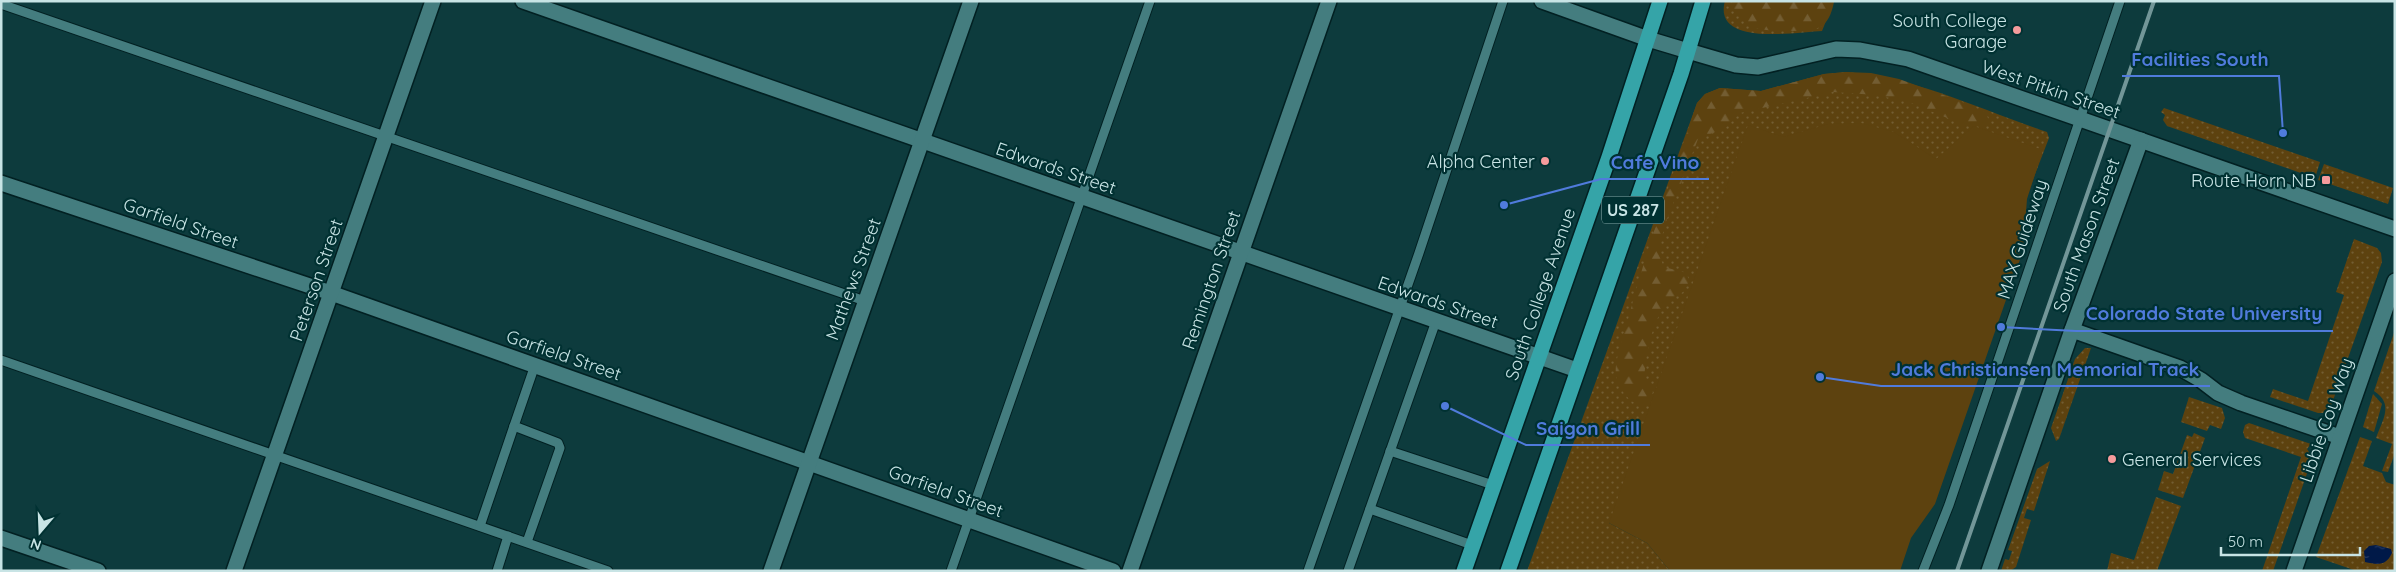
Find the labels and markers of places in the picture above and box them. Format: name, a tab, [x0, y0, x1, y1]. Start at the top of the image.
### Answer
place label: South College Garage	[1893, 9, 2007, 53]
marker: South College Garage	[2011, 24, 2023, 36]
callout: Facilities South	[2122, 42, 2279, 76]
callout: Cafe Vino	[1601, 145, 1709, 179]
place label: Alpha Center	[1427, 150, 1535, 173]
marker: Alpha Center	[1539, 155, 1551, 167]
place label: Route Horn NB	[2191, 169, 2316, 192]
marker: Route Horn NB	[2320, 174, 2332, 186]
callout: Colorado State University	[2076, 297, 2333, 331]
callout: Jack Christiansen Memorial Track	[1881, 352, 2210, 386]
callout: Saigon Grill	[1526, 411, 1650, 445]
place label: General Services	[2122, 448, 2261, 471]
marker: General Services	[2106, 453, 2118, 465]

